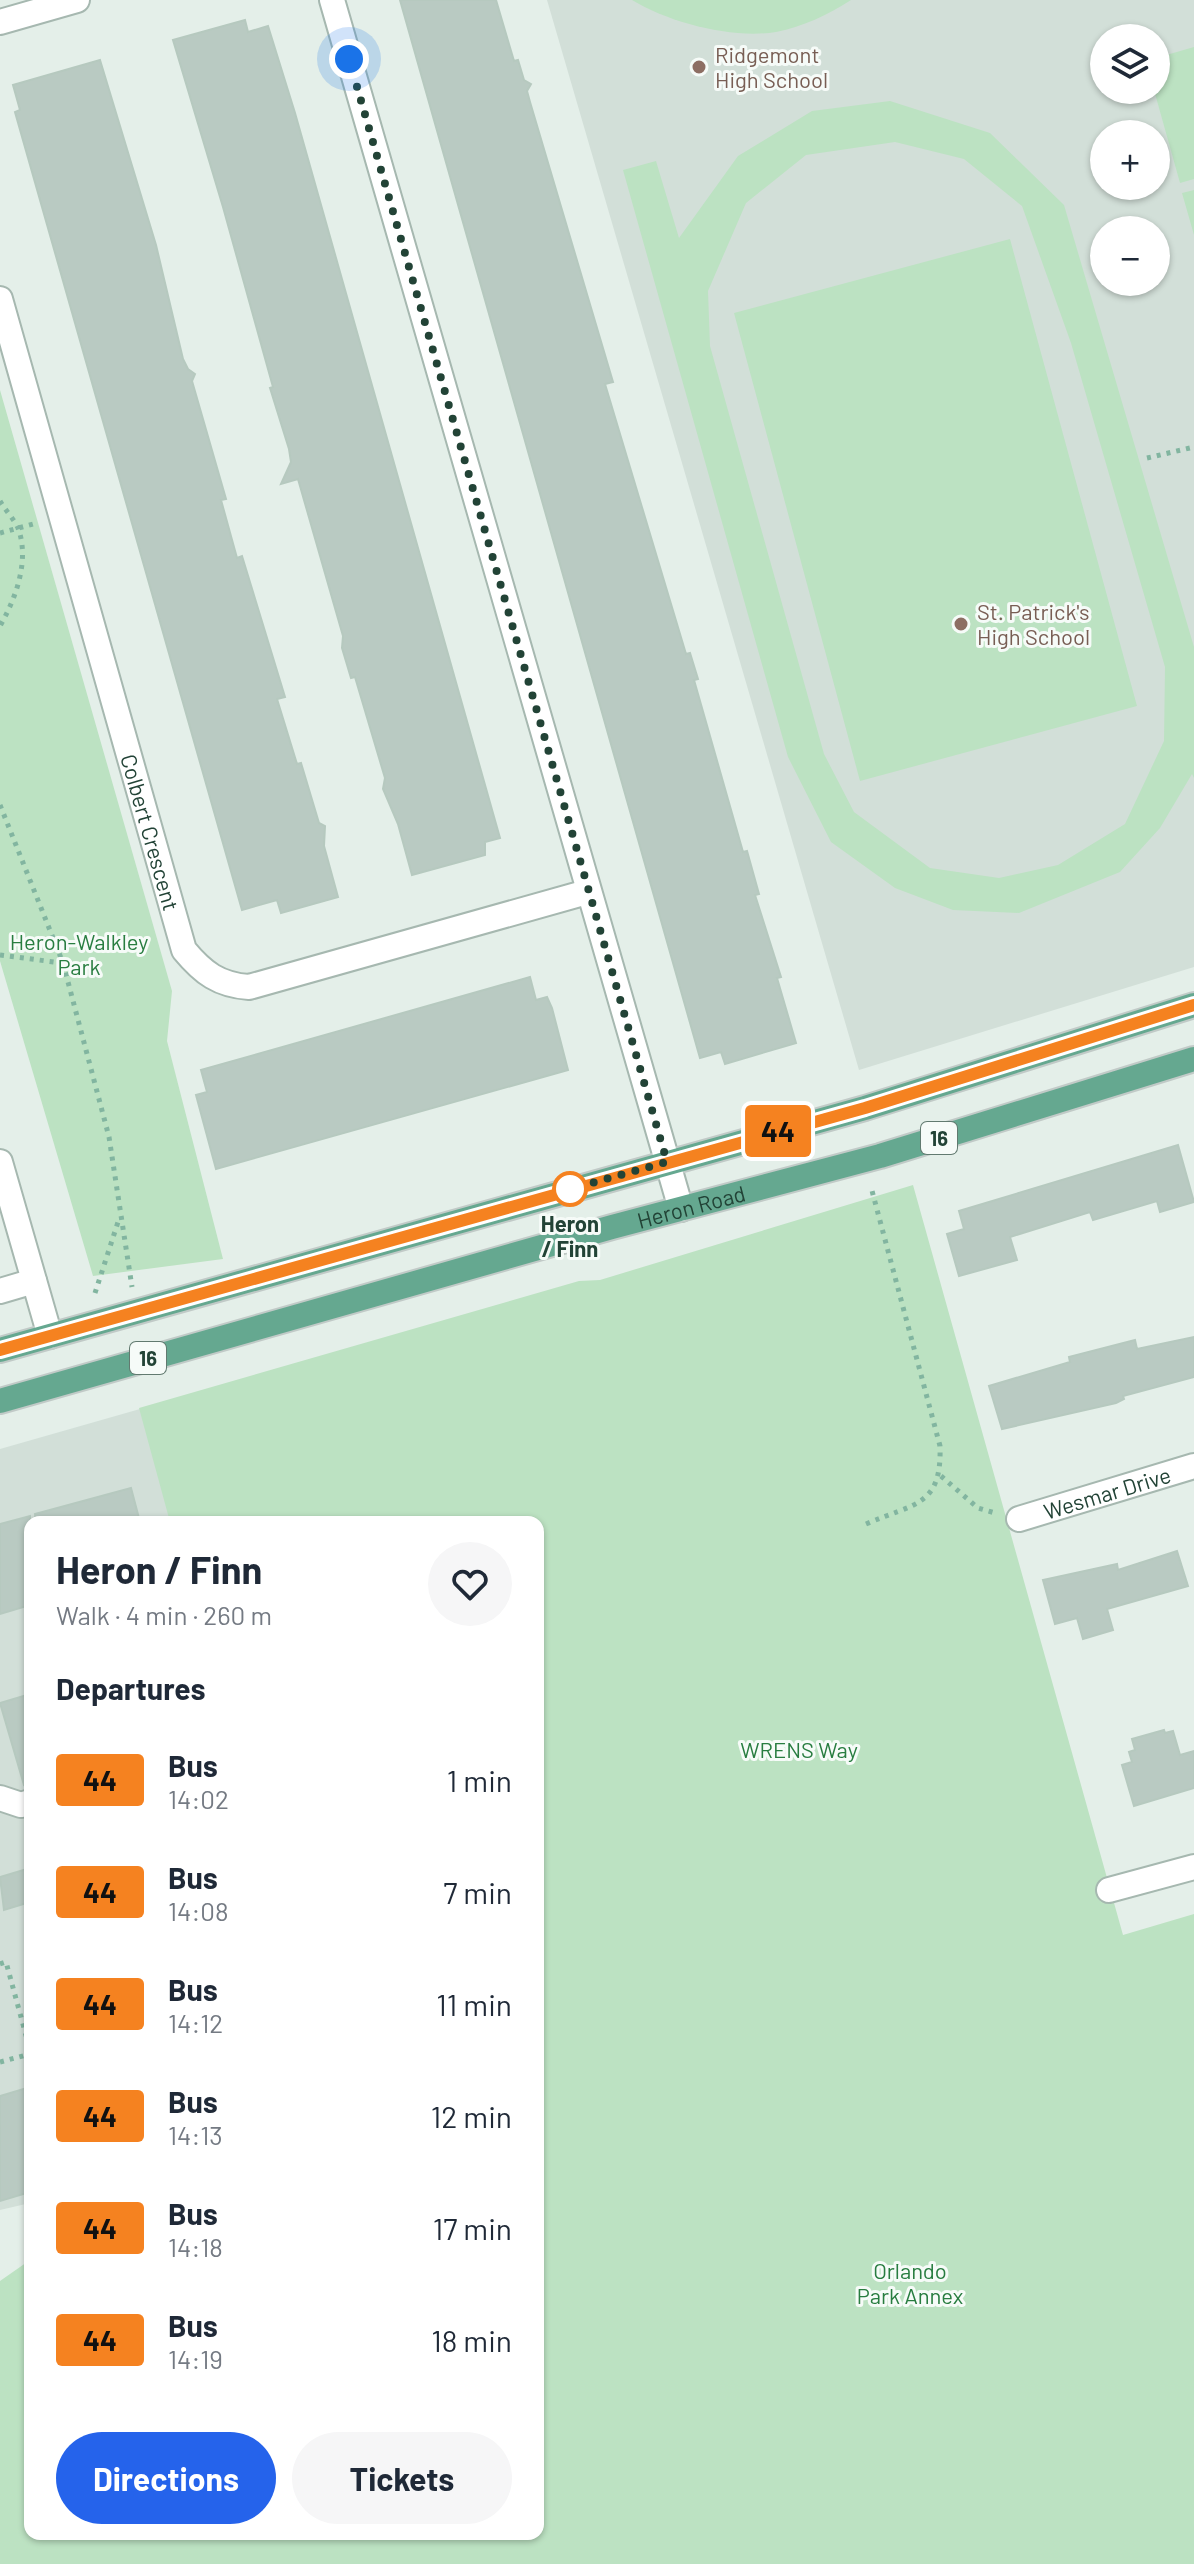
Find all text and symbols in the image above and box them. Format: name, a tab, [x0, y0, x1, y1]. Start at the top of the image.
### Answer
map controls	[1090, 24, 1170, 296]
button: layers	[1090, 24, 1170, 104]
your location	[329, 39, 369, 79]
place label: Ridgemont High School	[715, 41, 828, 92]
marker: Ridgemont High School	[690, 58, 708, 76]
button: +	[1090, 120, 1170, 200]
button: −	[1090, 216, 1170, 296]
place label: St. Patrick's High School	[977, 598, 1090, 649]
marker: St. Patrick's High School	[952, 615, 970, 633]
street label: Colbert Crescent	[116, 751, 185, 913]
park label: Heron-Walkley Park	[10, 928, 148, 979]
line badge: 44	[742, 1105, 814, 1157]
text: 44	[761, 1114, 795, 1148]
road number: 16	[921, 1122, 957, 1154]
marker: Heron / Finn	[553, 1172, 587, 1206]
street label: Heron Road	[634, 1179, 748, 1233]
place label: Heron / Finn	[541, 1210, 599, 1261]
road number: 16	[130, 1342, 166, 1374]
street label: Wesmar Drive	[1040, 1461, 1174, 1524]
button: heart	[428, 1542, 512, 1626]
text: Heron / Finn	[56, 1546, 262, 1592]
text: Walk · 4 min · 260 m	[56, 1599, 272, 1630]
text: Departures	[56, 1670, 206, 1706]
park label: WRENS Way	[740, 1736, 858, 1762]
text: Bus	[168, 1747, 218, 1783]
text: 1 min	[447, 1762, 512, 1798]
text: 44	[83, 1763, 117, 1797]
text: 14:02	[168, 1783, 229, 1814]
text: Bus	[168, 1859, 218, 1895]
text: 7 min	[443, 1874, 512, 1910]
text: 44	[83, 1875, 117, 1909]
text: 14:08	[168, 1895, 228, 1926]
text: Bus	[168, 1971, 218, 2007]
text: 11 min	[436, 1986, 512, 2022]
text: 44	[83, 1987, 117, 2021]
text: 14:12	[168, 2007, 223, 2038]
text: Bus	[168, 2083, 218, 2119]
text: 12 min	[431, 2098, 512, 2134]
text: 44	[83, 2099, 117, 2133]
text: 14:13	[168, 2119, 223, 2150]
text: Bus	[168, 2195, 218, 2231]
text: 17 min	[433, 2210, 512, 2246]
text: 44	[83, 2211, 117, 2245]
text: 14:18	[168, 2231, 223, 2262]
park label: Orlando Park Annex	[857, 2257, 963, 2308]
text: Bus	[168, 2307, 218, 2343]
text: 18 min	[431, 2322, 512, 2358]
text: 44	[83, 2323, 117, 2357]
text: 14:19	[168, 2343, 223, 2374]
button: Directions	[56, 2432, 276, 2524]
button: Tickets	[292, 2432, 512, 2524]

